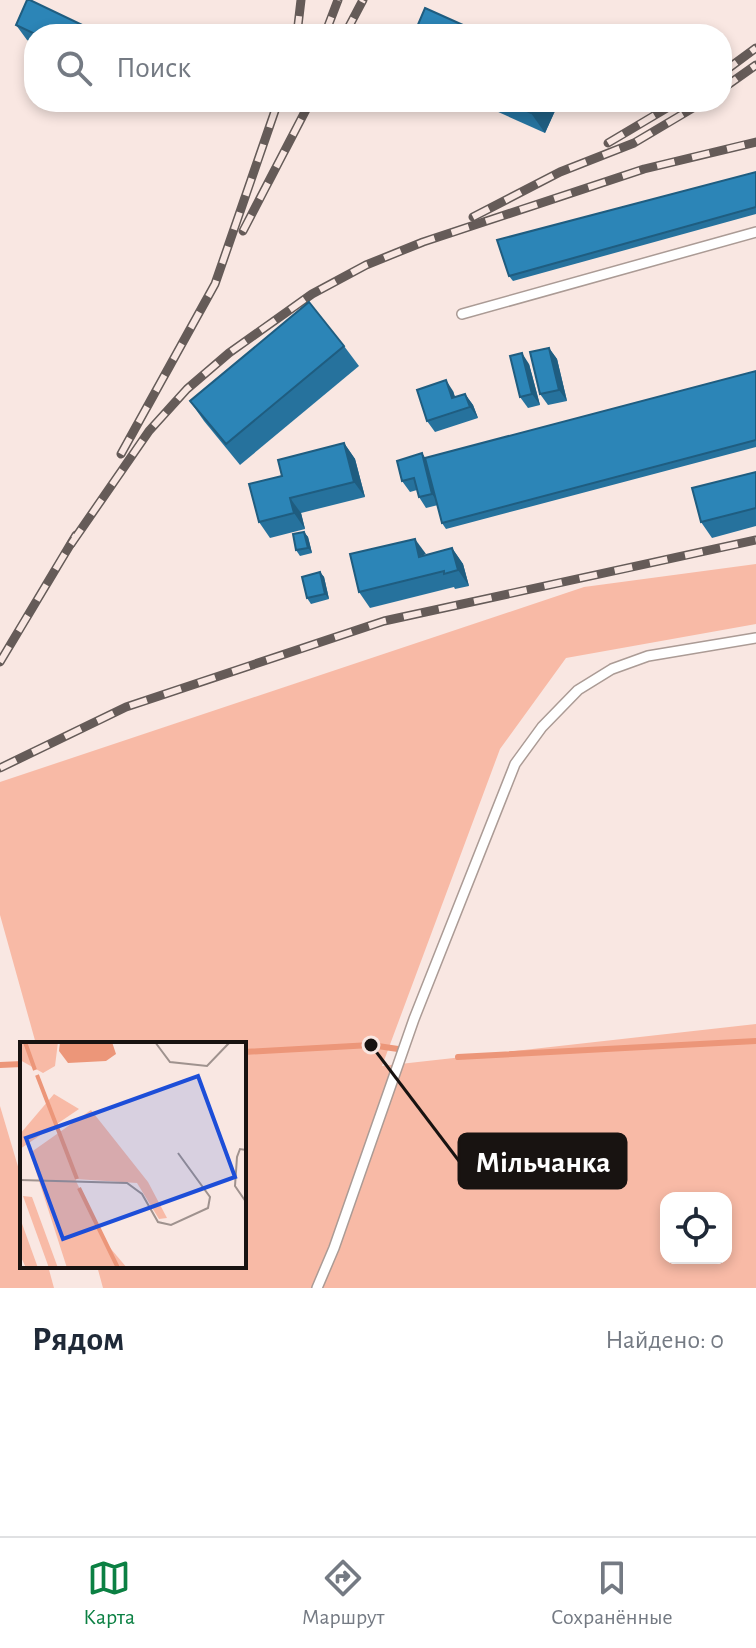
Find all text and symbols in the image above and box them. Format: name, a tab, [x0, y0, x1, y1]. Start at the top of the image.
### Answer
search box	[24, 24, 732, 112]
icon: search	[52, 46, 96, 90]
text: Поиск	[116, 53, 191, 83]
inset map	[20, 1042, 246, 1268]
callout: Мільчанка	[459, 1134, 626, 1188]
text: Мільчанка	[476, 1148, 610, 1178]
map controls	[660, 1192, 732, 1264]
button: locate	[660, 1192, 732, 1264]
text: Рядом	[32, 1323, 124, 1357]
text: Найдено: 0	[605, 1327, 724, 1353]
tab: Карта	[83, 1556, 135, 1630]
tab: Маршрут	[302, 1556, 384, 1630]
tab: Сохранённые	[551, 1556, 673, 1630]

